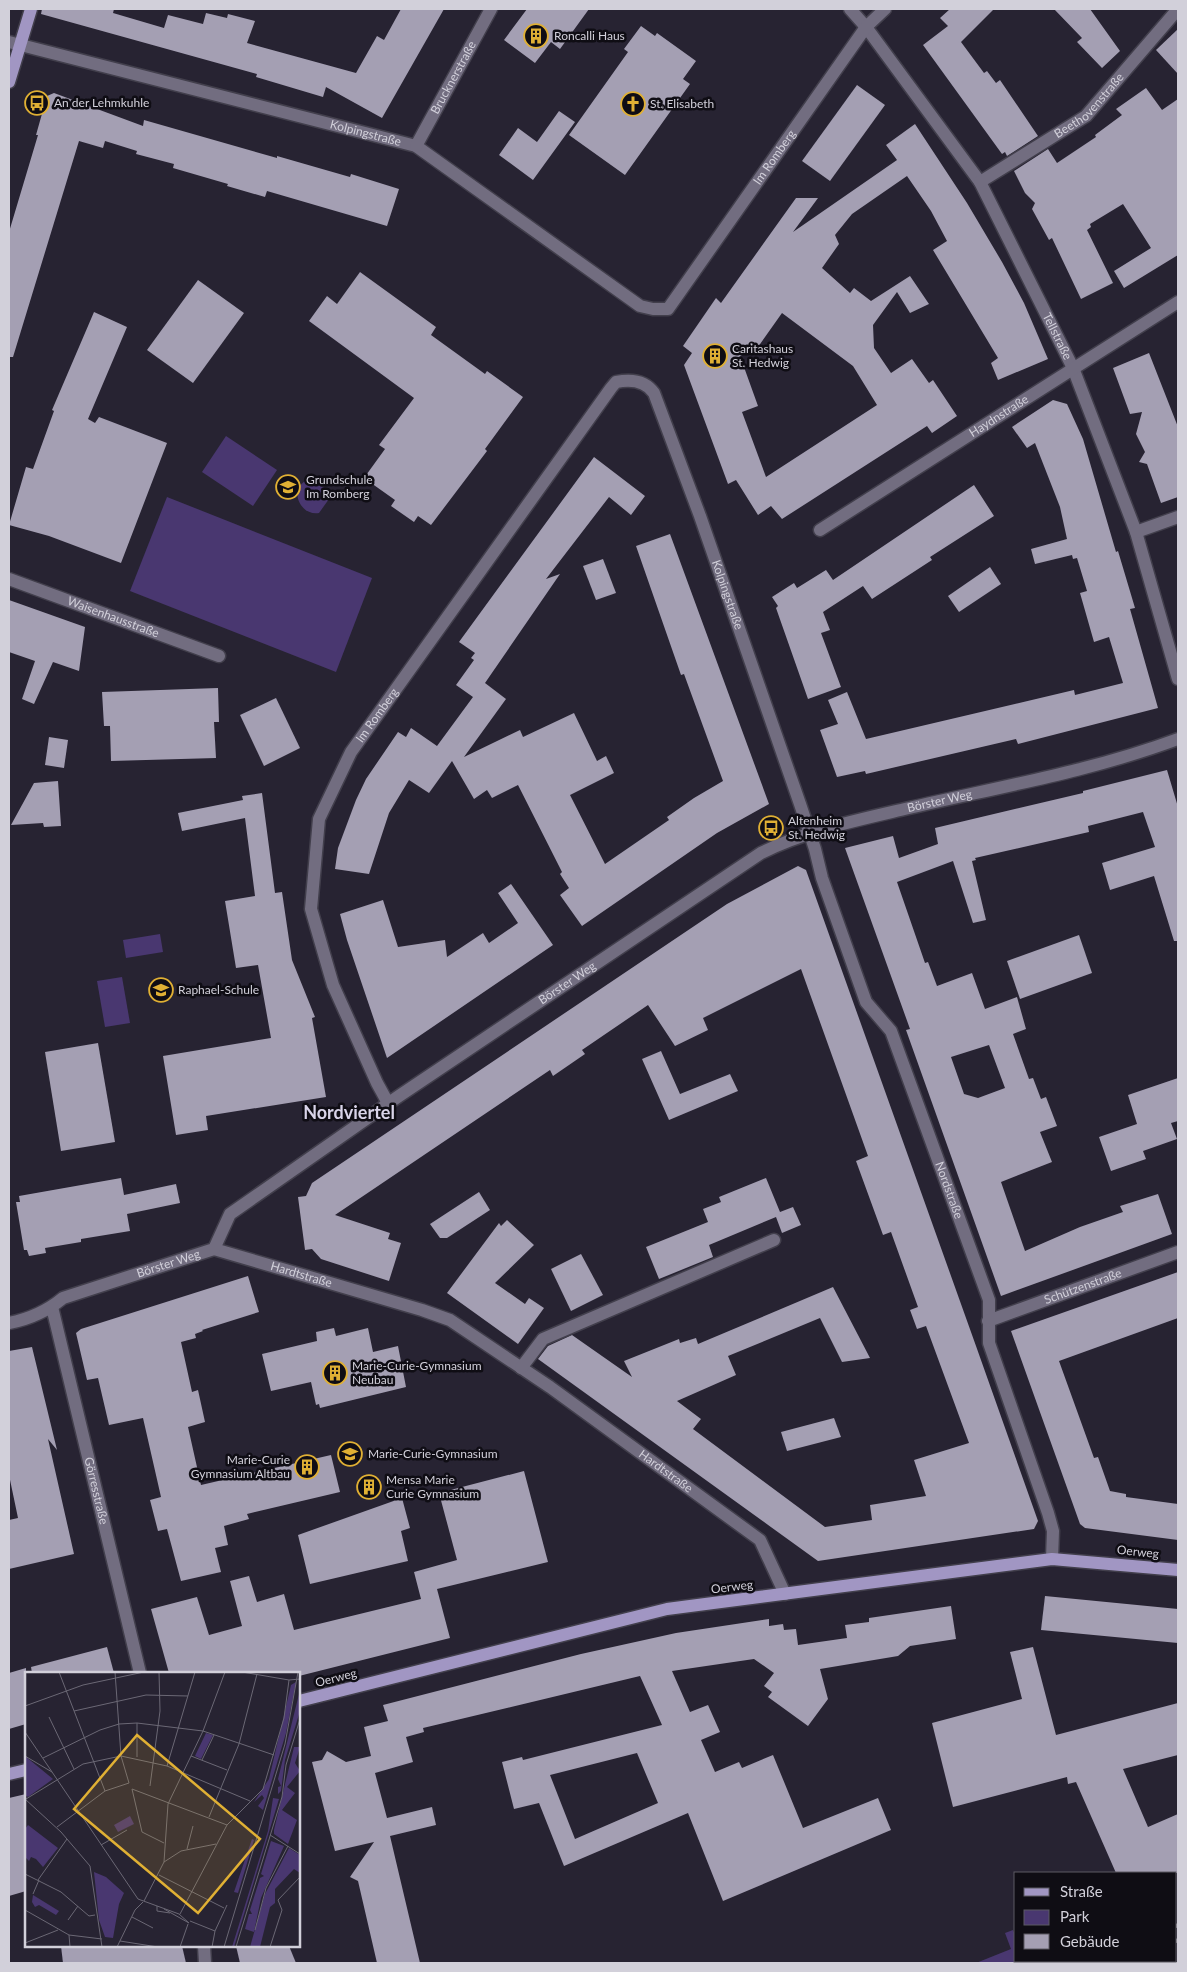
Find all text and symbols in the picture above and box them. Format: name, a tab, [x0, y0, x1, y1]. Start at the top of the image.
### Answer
building icon: Roncalli Haus	[523, 23, 549, 49]
place label: Roncalli Haus	[554, 28, 625, 43]
street label: Brucknerstraße	[427, 38, 479, 116]
street label: Beethovenstraße	[1051, 70, 1127, 141]
bus stop icon: An der Lehmkuhle	[24, 90, 50, 116]
church icon: St. Elisabeth	[620, 91, 646, 117]
place label: An der Lehmkuhle	[54, 95, 149, 110]
place label: St. Elisabeth	[650, 96, 714, 111]
street label: Kolpingstraße	[329, 116, 403, 149]
street label: Im Romberg	[750, 127, 798, 187]
street label: Tellstraße	[1040, 310, 1076, 362]
place label: Caritashaus St. Hedwig	[732, 341, 793, 370]
building icon: Caritashaus St. Hedwig	[702, 343, 728, 369]
street label: Haydnstraße	[966, 391, 1031, 440]
place label: Grundschule Im Romberg	[306, 472, 373, 501]
school or university icon: Grundschule Im Romberg	[275, 474, 301, 500]
street label: Kolpingstraße	[709, 558, 747, 631]
street label: Waisenhausstraße	[65, 593, 161, 640]
street label: Im Romberg	[352, 685, 401, 745]
street label: Börster Weg	[906, 786, 973, 815]
place label: Altenheim St. Hedwig	[788, 813, 845, 842]
bus stop icon: Altenheim St. Hedwig	[758, 815, 784, 841]
street label: Börster Weg	[535, 958, 598, 1007]
school or university icon: Raphael-Schule	[148, 977, 174, 1003]
place label: Raphael-Schule	[178, 982, 259, 997]
district label: Nordviertel	[303, 1101, 395, 1123]
street label: Nordstraße	[932, 1159, 967, 1221]
street label: Börster Weg	[135, 1246, 202, 1281]
street label: Hardtstraße	[269, 1258, 334, 1290]
street label: Schützenstraße	[1042, 1265, 1124, 1307]
place label: Marie-Curie-Gymnasium Neubau	[352, 1358, 482, 1387]
building icon: Marie-Curie-Gymnasium Neubau	[322, 1360, 348, 1386]
school or university icon: Marie-Curie-Gymnasium	[337, 1441, 363, 1467]
place label: Marie-Curie-Gymnasium	[368, 1446, 498, 1461]
street label: Hardtstraße	[636, 1446, 696, 1496]
place label: Marie-Curie Gymnasium Altbau	[191, 1452, 290, 1481]
building icon: Marie-Curie Gymnasium Altbau	[294, 1454, 320, 1480]
street label: Görresstraße	[81, 1456, 112, 1526]
place label: Mensa Marie Curie Gymnasium	[386, 1472, 479, 1501]
building icon: Mensa Marie Curie Gymnasium	[356, 1474, 382, 1500]
street label: Oerweg	[1116, 1542, 1160, 1561]
street label: Oerweg	[710, 1576, 754, 1597]
street label: Oerweg	[314, 1665, 358, 1690]
inset map	[25, 1672, 300, 1947]
legend	[1014, 1872, 1177, 1962]
text: Straße	[1060, 1882, 1103, 1900]
text: Park	[1060, 1907, 1090, 1925]
text: Gebäude	[1060, 1932, 1119, 1950]

